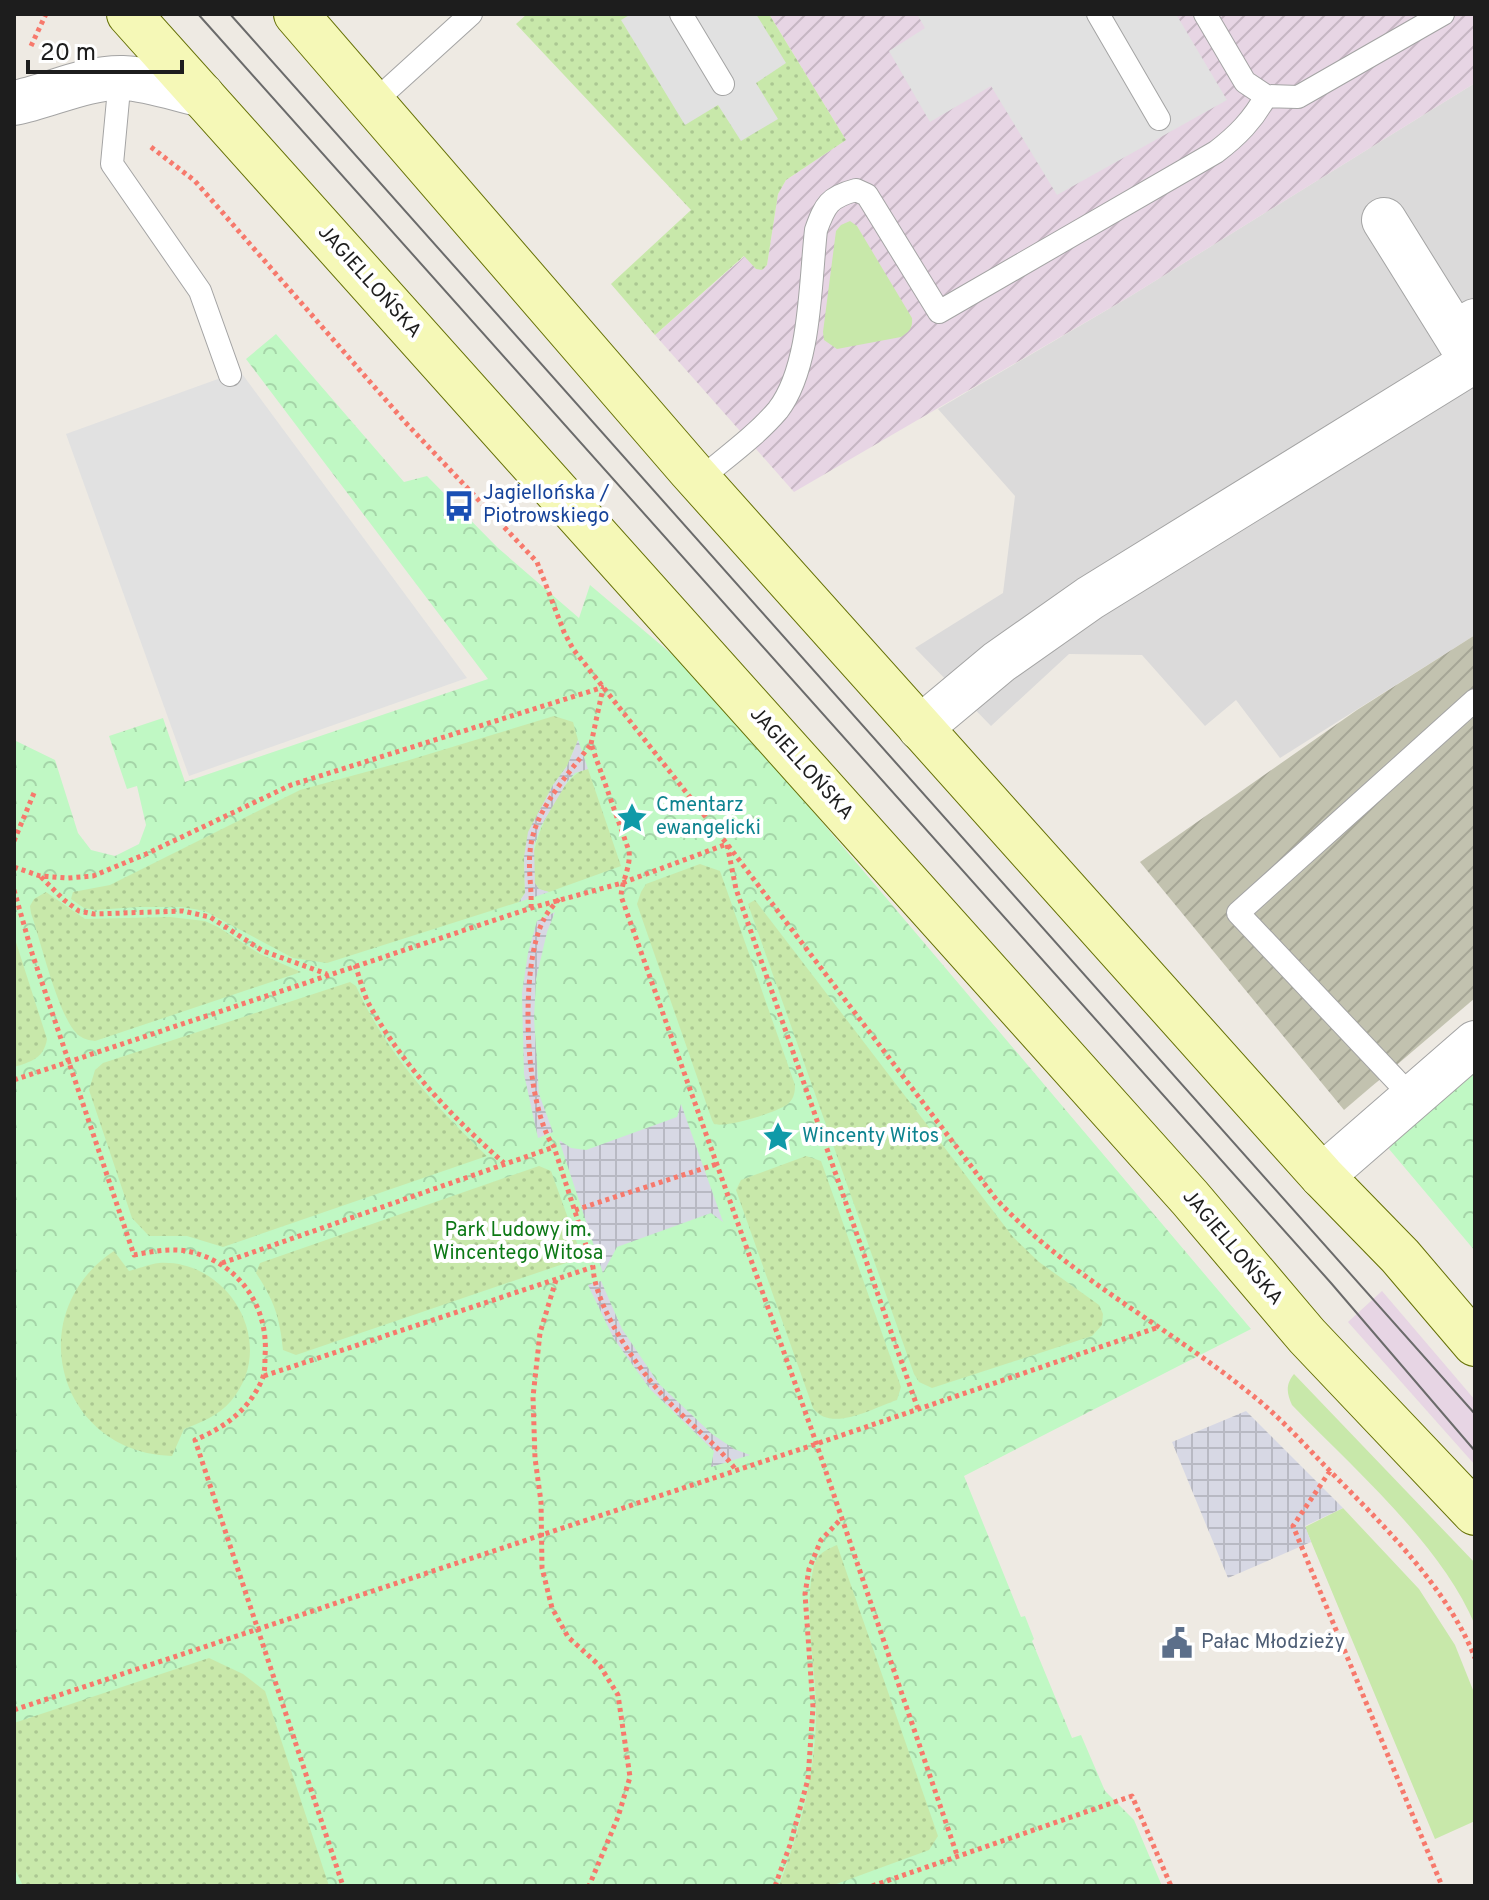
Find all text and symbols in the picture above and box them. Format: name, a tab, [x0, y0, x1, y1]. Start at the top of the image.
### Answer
scale bar	[28, 24, 182, 74]
text: 20 m	[40, 39, 96, 69]
street label: JAGIELLOŃSKA	[311, 219, 428, 344]
place label: Jagiellońska / Piotrowskiego	[483, 481, 610, 530]
bus stop icon: Jagiellońska / Piotrowskiego	[442, 489, 476, 523]
street label: JAGIELLOŃSKA	[743, 701, 860, 826]
place label: Cmentarz ewangelicki	[656, 793, 761, 842]
place icon: Cmentarz ewangelicki	[615, 801, 649, 835]
place icon: Wincenty Witos	[761, 1120, 795, 1154]
place label: Wincenty Witos	[802, 1124, 939, 1150]
street label: JAGIELLOŃSKA	[1176, 1183, 1290, 1311]
park label: Park Ludowy im. Wincentego Witosa	[433, 1218, 603, 1267]
public building icon: Pałac Młodzieży	[1160, 1626, 1194, 1660]
place label: Pałac Młodzieży	[1201, 1630, 1345, 1656]

